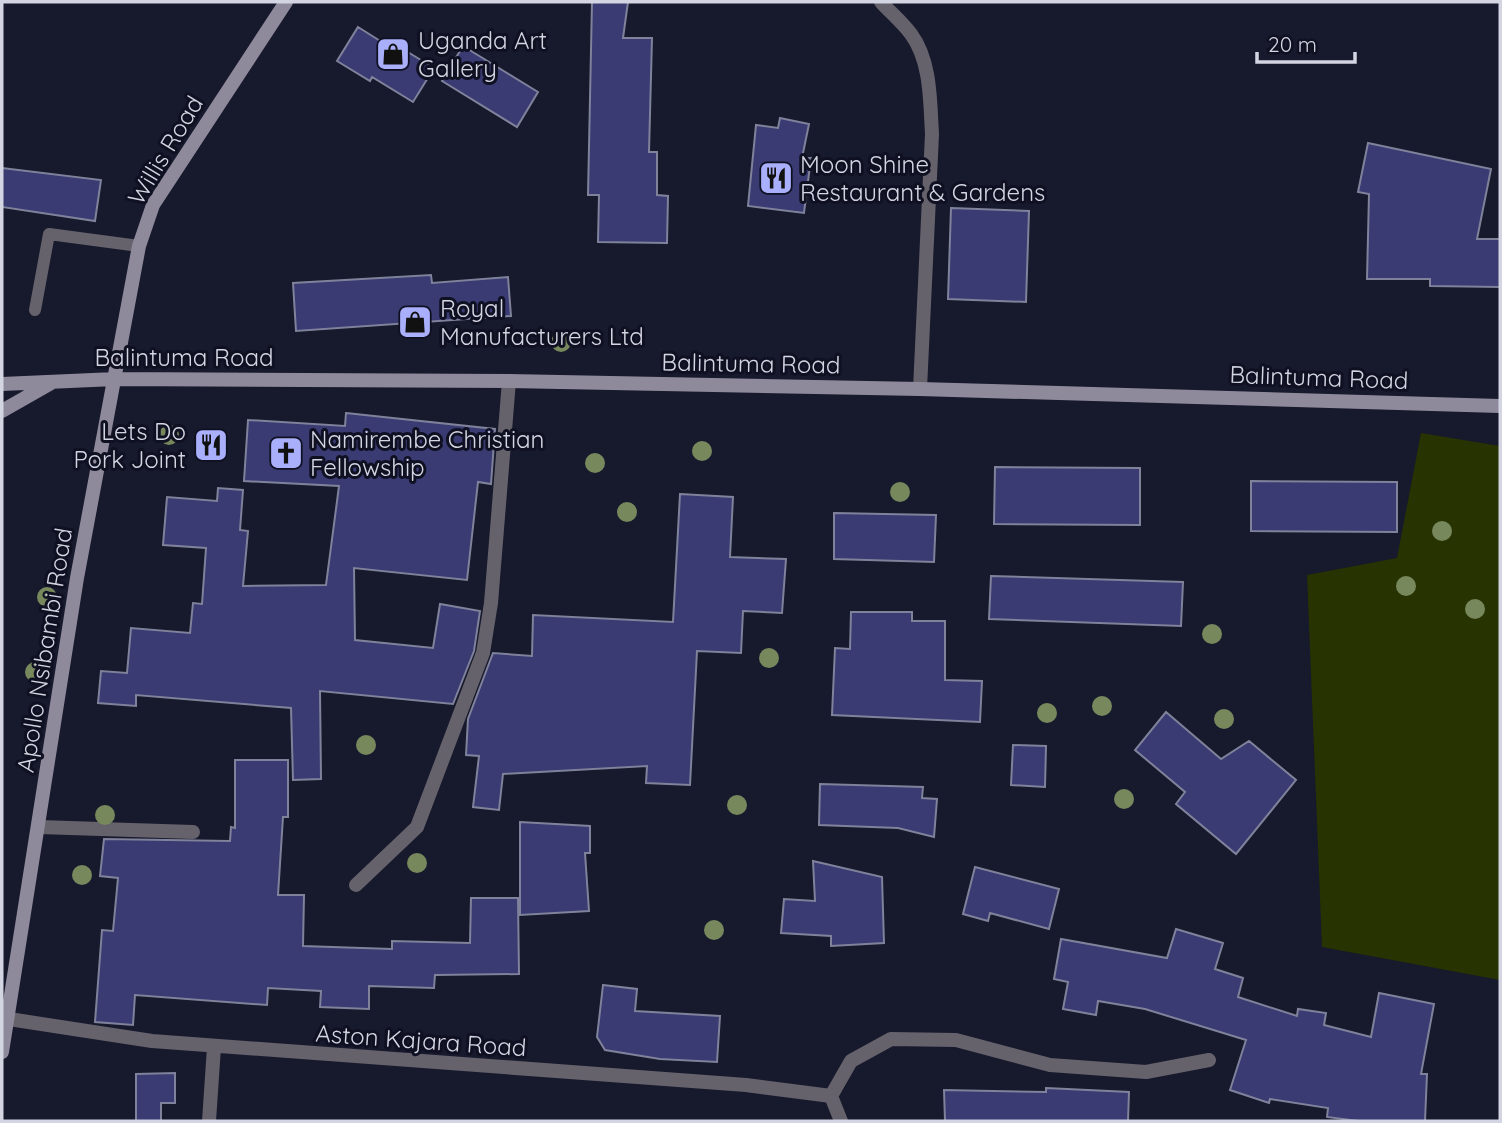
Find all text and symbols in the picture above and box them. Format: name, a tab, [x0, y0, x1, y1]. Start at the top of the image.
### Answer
scale bar	[1257, 21, 1355, 65]
place label: Uganda Art Gallery	[418, 25, 547, 83]
text: 20 m	[1268, 31, 1317, 57]
shop icon: Uganda Art Gallery	[374, 35, 412, 73]
street label: Willis Road	[121, 90, 209, 210]
place label: Moon Shine Restaurant & Gardens	[800, 149, 1045, 207]
restaurant icon: Moon Shine Restaurant & Gardens	[757, 159, 795, 197]
place label: Royal Manufacturers Ltd	[440, 293, 644, 351]
shop icon: Royal Manufacturers Ltd	[396, 303, 434, 341]
street label: Balintuma Road	[94, 342, 274, 372]
street label: Balintuma Road	[661, 346, 841, 380]
street label: Balintuma Road	[1229, 359, 1409, 395]
place label: Lets Do Pork Joint	[73, 416, 186, 474]
place label: Namirembe Christian Fellowship	[310, 424, 544, 482]
restaurant icon: Lets Do Pork Joint	[192, 426, 230, 464]
church icon: Namirembe Christian Fellowship	[267, 434, 305, 472]
street label: Apollo Nsibambi Road	[10, 526, 78, 774]
street label: Aston Kajara Road	[315, 1018, 527, 1062]

